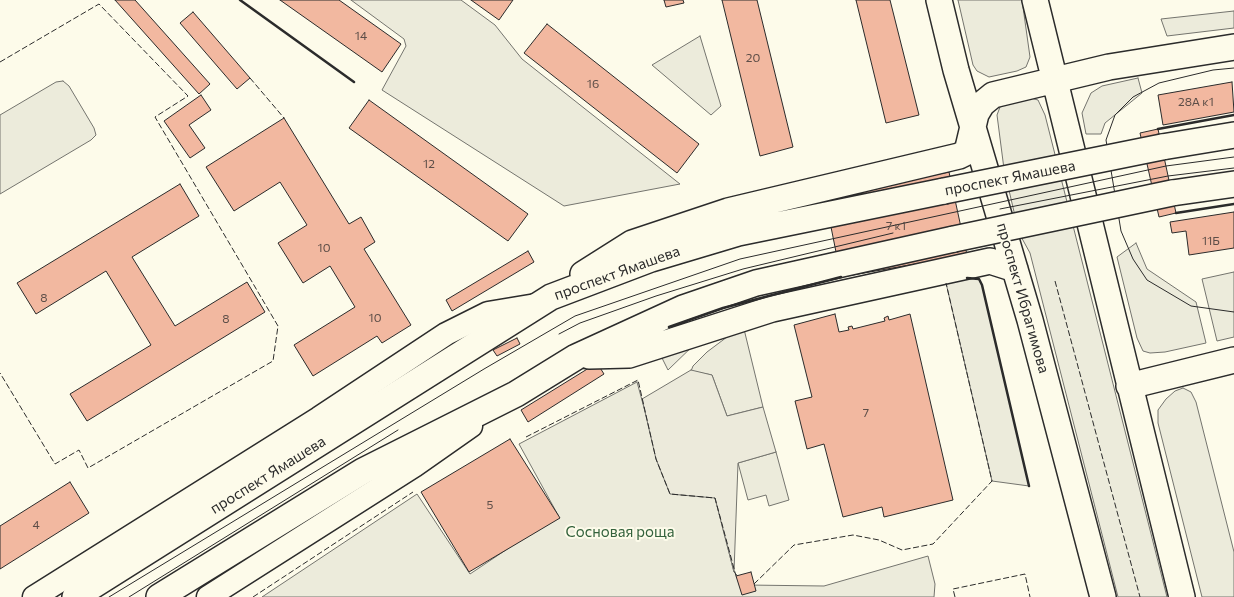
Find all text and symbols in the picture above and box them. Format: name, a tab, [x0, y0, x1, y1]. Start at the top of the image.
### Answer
house number: 14	[355, 29, 367, 43]
house number: 20	[746, 51, 760, 65]
house number: 16	[587, 77, 599, 91]
house number: 28А к1	[1178, 95, 1214, 109]
house number: 12	[423, 157, 435, 171]
street label: проспект Ямашева	[943, 157, 1077, 199]
house number: 7 к1	[886, 219, 906, 233]
street label: проспект Ибрагимова	[993, 221, 1053, 375]
house number: 11Б	[1202, 234, 1220, 248]
house number: 10	[318, 241, 330, 255]
street label: проспект Ямашева	[552, 242, 682, 304]
house number: 8	[40, 291, 48, 305]
house number: 10	[369, 311, 381, 325]
house number: 8	[222, 312, 230, 326]
house number: 7	[863, 406, 869, 420]
street label: проспект Ямашева	[207, 432, 329, 518]
house number: 5	[487, 498, 493, 512]
house number: 4	[32, 518, 40, 532]
park label: Сосновая роща	[566, 523, 674, 541]

